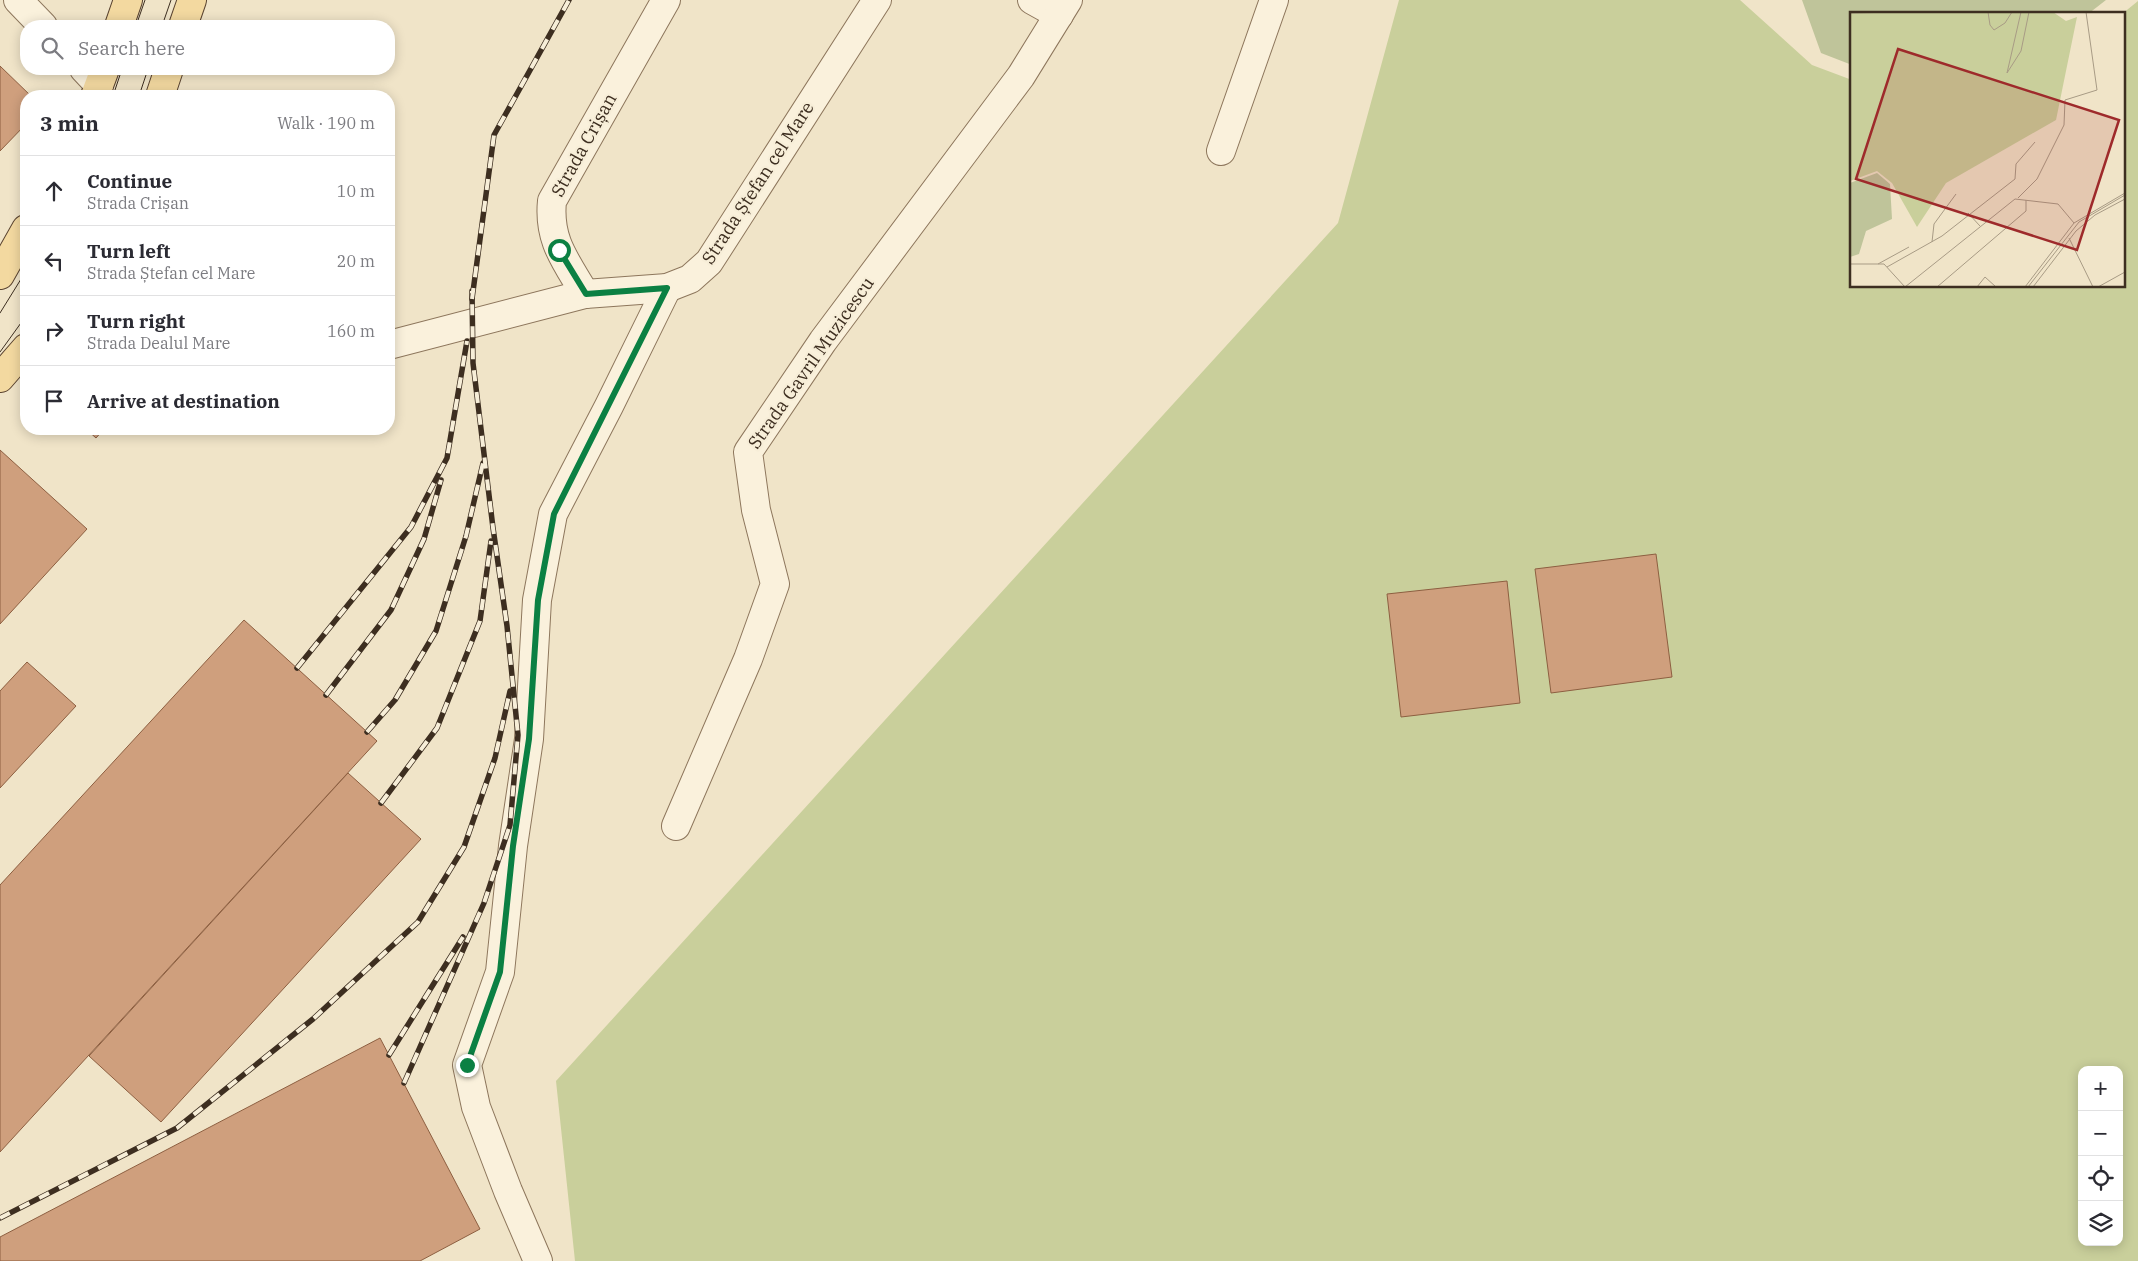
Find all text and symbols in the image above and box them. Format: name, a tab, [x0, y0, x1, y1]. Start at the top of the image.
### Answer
inset map	[1850, 12, 2126, 288]
search box	[20, 20, 395, 75]
icon: search	[38, 34, 66, 62]
text: Search here	[78, 36, 185, 60]
street label: Strada Crișan	[546, 89, 621, 201]
street label: Strada Ștefan cel Mare	[696, 97, 819, 268]
text: 3 min	[40, 109, 99, 137]
text: Walk · 190 m	[277, 113, 375, 133]
text: Continue	[87, 169, 172, 193]
icon: ahead	[40, 177, 68, 205]
text: 10 m	[337, 181, 375, 201]
text: Strada Crișan	[87, 193, 189, 213]
text: Turn left	[87, 239, 170, 263]
route start	[548, 239, 571, 262]
icon: left	[40, 247, 68, 275]
text: 20 m	[337, 251, 375, 271]
text: Strada Ștefan cel Mare	[87, 263, 255, 283]
street label: Strada Gavril Muzicescu	[742, 272, 879, 453]
text: Turn right	[87, 309, 185, 333]
icon: right	[40, 317, 68, 345]
text: 160 m	[327, 321, 375, 341]
text: Strada Dealul Mare	[87, 333, 230, 353]
icon: arrive	[40, 387, 68, 415]
text: Arrive at destination	[87, 389, 280, 413]
route end	[456, 1054, 479, 1077]
map controls	[2078, 1066, 2123, 1246]
button: +	[2078, 1066, 2123, 1111]
button: −	[2078, 1111, 2123, 1156]
button: locate	[2078, 1156, 2123, 1201]
button: layers	[2078, 1201, 2123, 1246]

